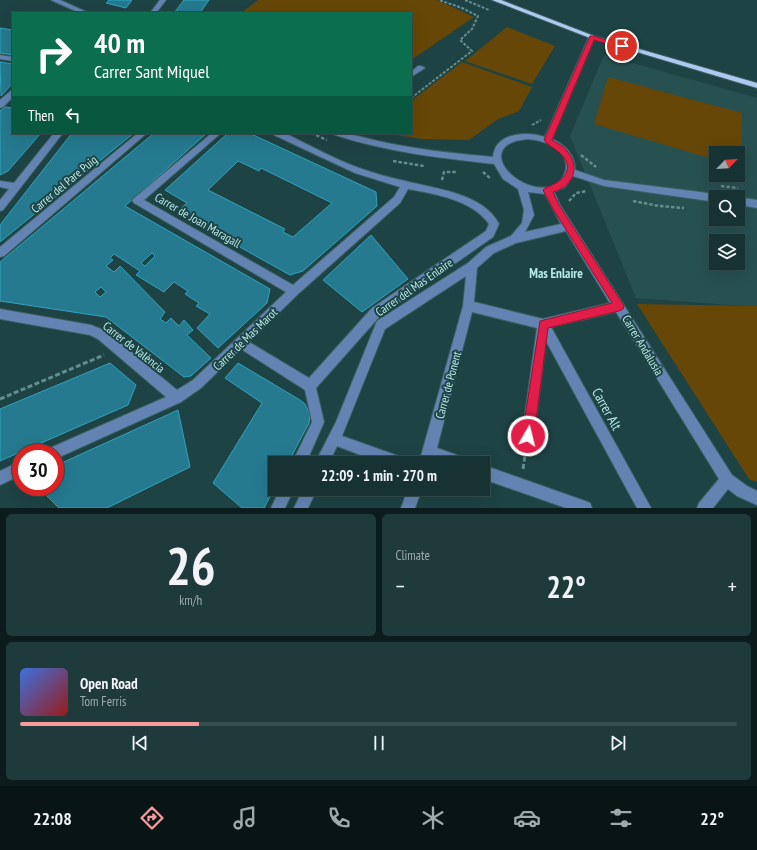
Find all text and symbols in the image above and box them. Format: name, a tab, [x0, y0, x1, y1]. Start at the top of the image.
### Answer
text: 40 m	[94, 24, 145, 61]
icon: right	[28, 28, 80, 80]
pin	[605, 29, 639, 63]
icon: arrive	[611, 35, 633, 57]
text: Carrer Sant Miquel	[94, 60, 209, 83]
icon: left	[62, 104, 84, 126]
text: Then	[28, 106, 54, 125]
north arrow	[709, 146, 745, 182]
map controls	[709, 146, 745, 270]
street label: Carrer del Pare Puig	[28, 152, 100, 216]
street label: Carrer de Joan Maragall	[152, 189, 244, 251]
button: search	[709, 190, 745, 226]
button: layers	[709, 234, 745, 270]
street label: Carrer del Mas Enlaire	[372, 255, 456, 319]
district label: Mas Enlaire	[529, 265, 583, 282]
street label: Carrer de Mas Marot	[210, 304, 281, 373]
street label: Carrer Andalusia	[619, 312, 667, 378]
street label: Carrer de València	[100, 318, 168, 376]
street label: Carrer de Ponent	[432, 349, 464, 420]
street label: Carrer Alt	[588, 385, 626, 433]
position arrow	[507, 415, 549, 457]
speed limit sign: 30	[12, 444, 64, 496]
text: 22:09 · 1 min · 270 m	[321, 466, 437, 485]
text: 26	[166, 532, 216, 599]
text: Climate	[396, 547, 430, 564]
text: 22°	[546, 567, 586, 606]
text: −	[396, 572, 405, 600]
text: +	[728, 572, 737, 600]
text: km/h	[179, 592, 202, 609]
text: Open Road	[80, 674, 138, 693]
text: Tom Ferris	[80, 693, 126, 710]
icon: previous	[129, 732, 151, 754]
icon: pause	[368, 732, 390, 754]
icon: next	[607, 732, 629, 754]
icon: directions	[138, 804, 166, 832]
icon: music	[231, 804, 259, 832]
icon: phone	[325, 804, 353, 832]
icon: climate	[419, 804, 447, 832]
icon: car	[513, 804, 541, 832]
icon: filters	[607, 804, 635, 832]
text: 22:08	[33, 807, 72, 830]
text: 22°	[700, 807, 724, 830]

